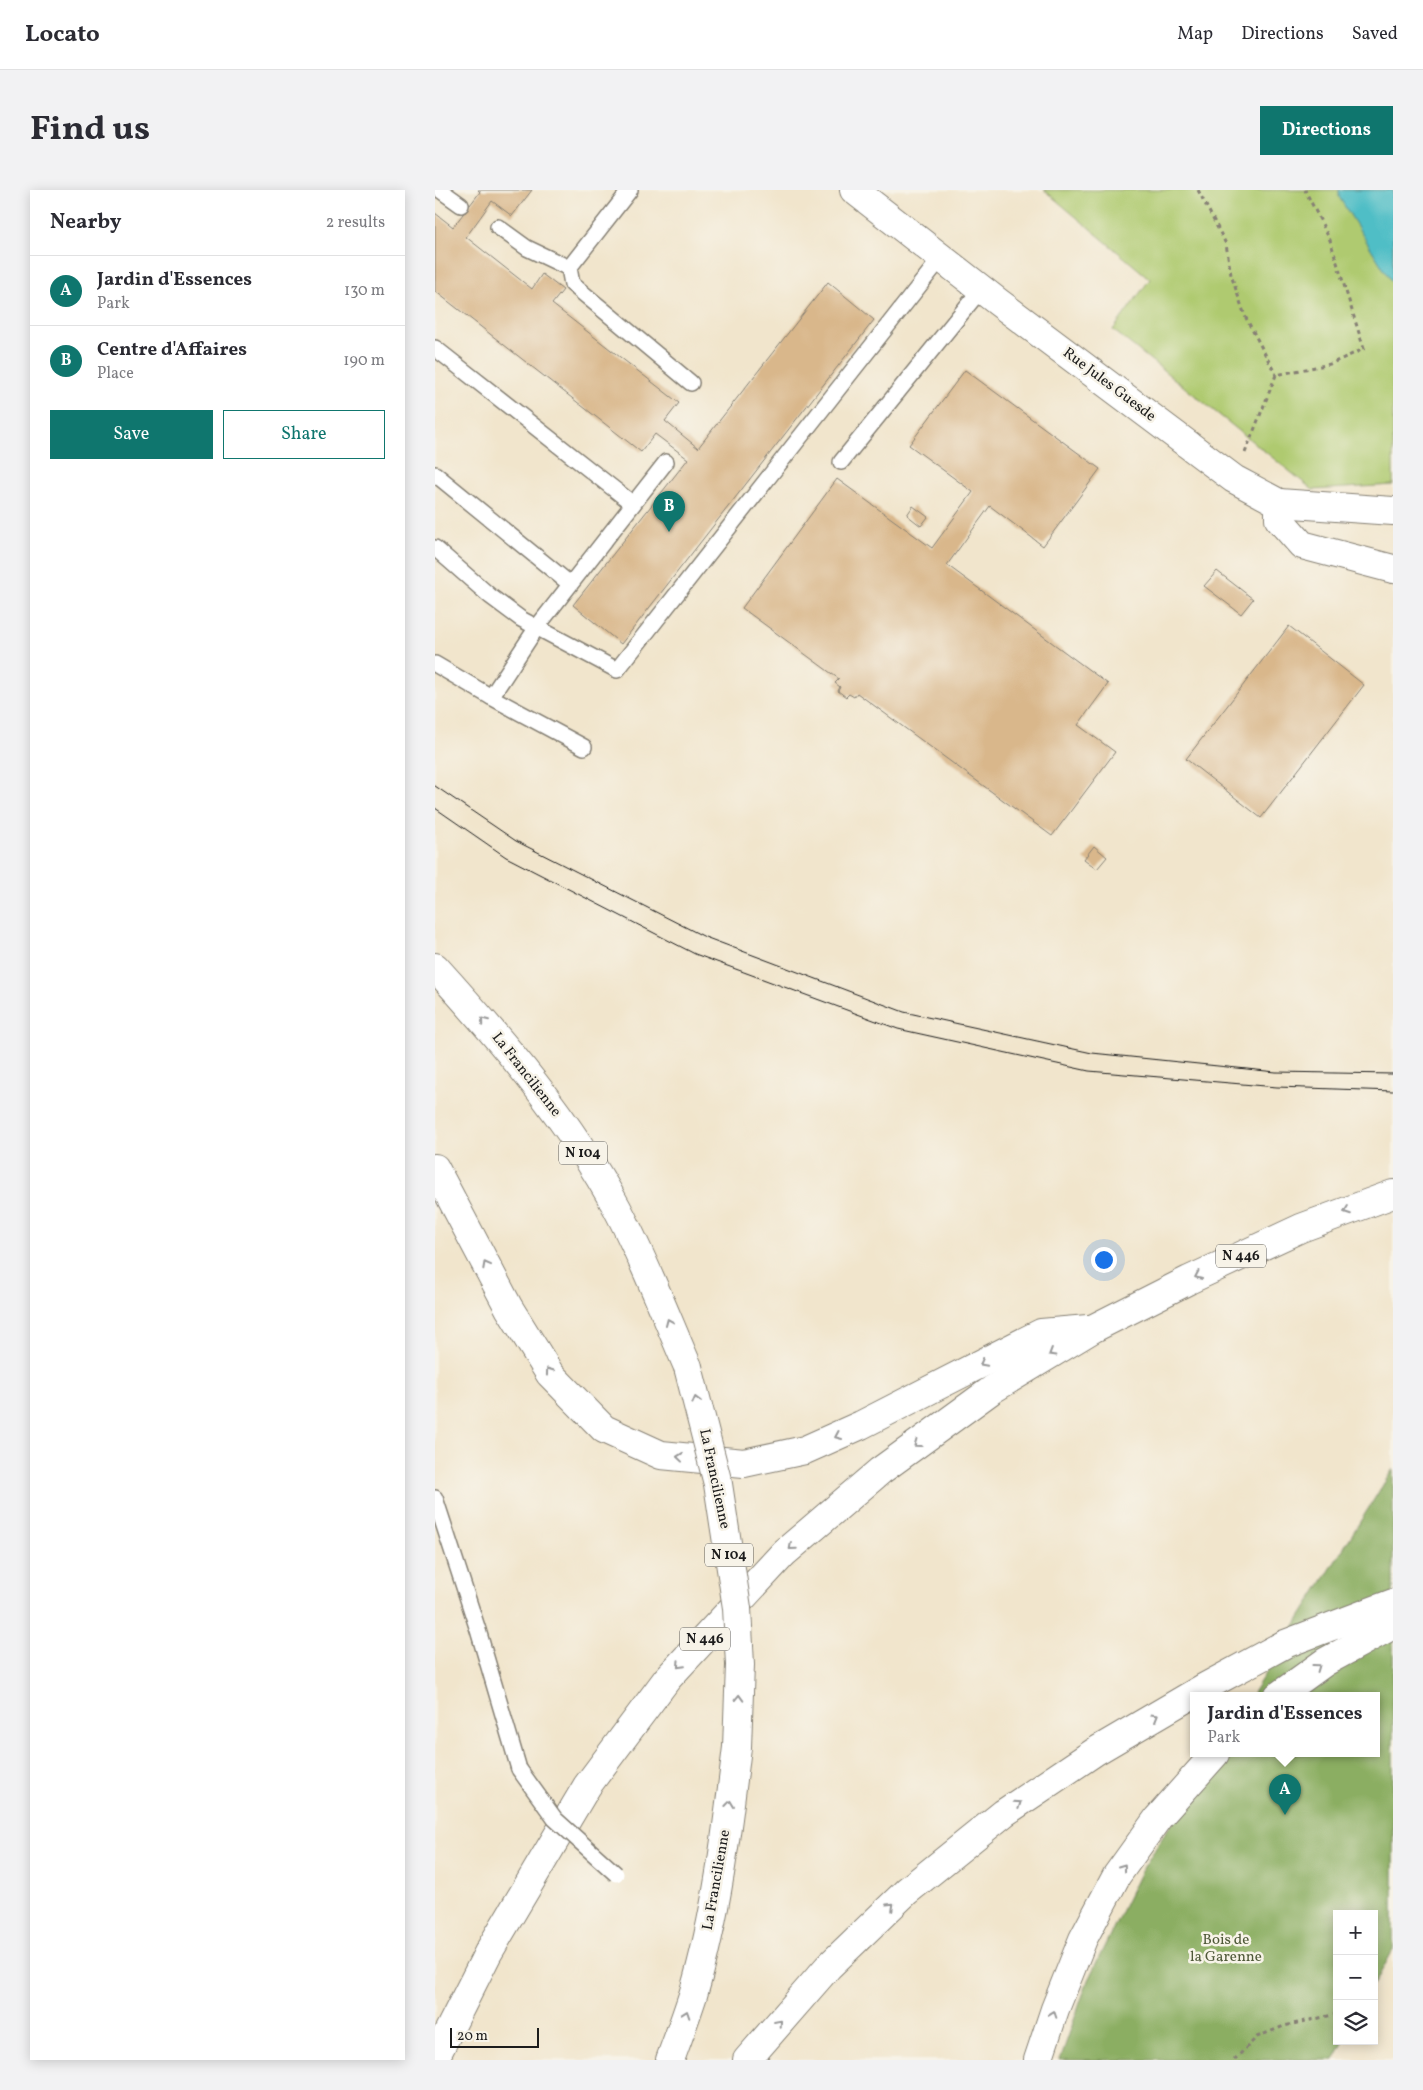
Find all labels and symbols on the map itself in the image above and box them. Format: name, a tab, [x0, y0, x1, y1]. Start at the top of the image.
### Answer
street label: Rue Jules Guesde	[1058, 343, 1160, 427]
pin: B	[653, 491, 685, 532]
one-way arrow	[480, 1018, 489, 1027]
street label: La Francilienne	[486, 1028, 566, 1122]
road number: N 104	[559, 1141, 607, 1164]
one-way arrow	[1343, 1205, 1352, 1215]
road number: N 446	[1216, 1244, 1266, 1268]
your location	[1091, 1247, 1117, 1273]
one-way arrow	[482, 1262, 492, 1271]
one-way arrow	[1194, 1269, 1203, 1280]
one-way arrow	[665, 1318, 675, 1327]
one-way arrow	[1049, 1347, 1058, 1357]
one-way arrow	[979, 1357, 988, 1367]
one-way arrow	[546, 1368, 554, 1377]
one-way arrow	[691, 1395, 702, 1404]
street label: La Francilienne	[693, 1427, 735, 1531]
one-way arrow	[834, 1429, 843, 1440]
one-way arrow	[914, 1438, 923, 1447]
one-way arrow	[676, 1452, 684, 1463]
one-way arrow	[789, 1541, 798, 1549]
road number: N 104	[705, 1544, 753, 1566]
road number: N 446	[680, 1628, 730, 1650]
one-way arrow	[677, 1659, 686, 1668]
one-way arrow	[1312, 1664, 1321, 1674]
one-way arrow	[733, 1694, 744, 1702]
one-way arrow	[1149, 1713, 1158, 1723]
pin: A	[1269, 1774, 1301, 1815]
one-way arrow	[724, 1800, 735, 1808]
one-way arrow	[1012, 1801, 1021, 1810]
street label: La Francilienne	[698, 1828, 736, 1932]
one-way arrow	[1117, 1864, 1125, 1873]
one-way arrow	[886, 1903, 895, 1912]
park label: Bois de la Garenne	[1190, 1930, 1262, 1968]
one-way arrow	[680, 2010, 690, 2019]
one-way arrow	[1048, 2010, 1058, 2019]
one-way arrow	[773, 2020, 782, 2029]
scale bar	[450, 2025, 539, 2048]

